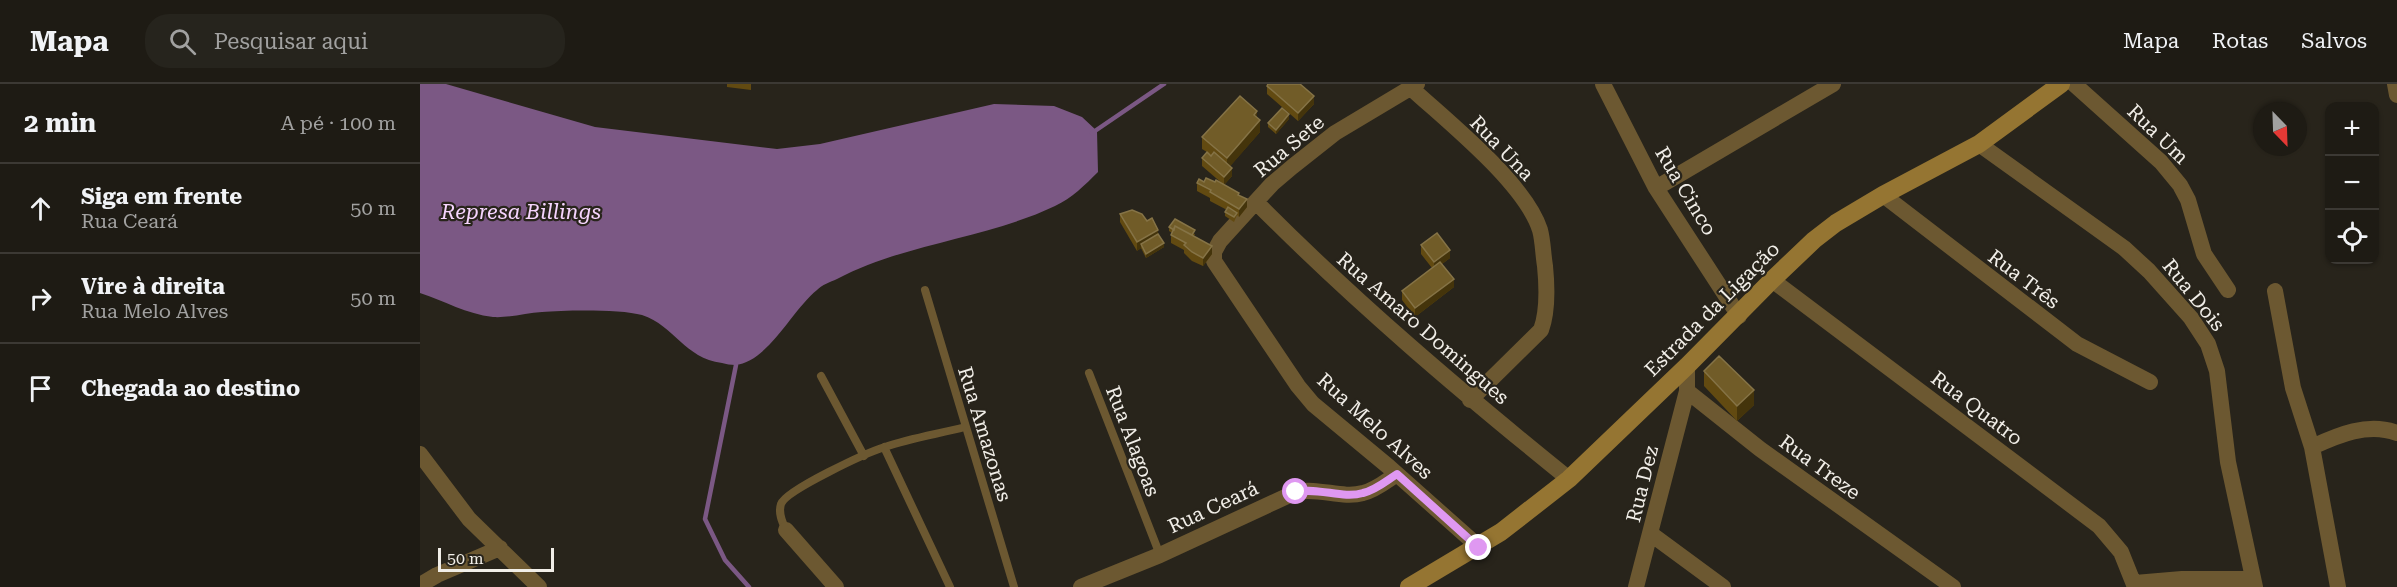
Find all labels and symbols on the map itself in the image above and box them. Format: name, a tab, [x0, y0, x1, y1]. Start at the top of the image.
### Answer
street label: Rua Um	[2122, 99, 2194, 169]
north arrow	[2253, 102, 2307, 156]
street label: Rua Sete	[1249, 110, 1329, 182]
street label: Rua Una	[1465, 110, 1539, 186]
street label: Rua Cinco	[1650, 142, 1722, 240]
water label: Represa Billings	[440, 200, 601, 224]
street label: Estrada da Ligação	[1640, 237, 1784, 381]
street label: Rua Três	[1983, 244, 2065, 314]
street label: Rua Amaro Domingues	[1332, 247, 1514, 409]
street label: Rua Dois	[2158, 254, 2230, 336]
street label: Rua Amazonas	[953, 364, 1017, 504]
street label: Rua Quatro	[1926, 366, 2028, 450]
street label: Rua Melo Alves	[1312, 368, 1438, 484]
street label: Rua Alagoas	[1101, 382, 1165, 500]
street label: Rua Treze	[1775, 430, 1865, 504]
street label: Rua Dez	[1621, 443, 1663, 525]
street label: Rua Ceará	[1164, 476, 1262, 538]
route start	[1282, 478, 1308, 504]
route end	[1465, 534, 1491, 560]
scale bar	[438, 545, 554, 572]

